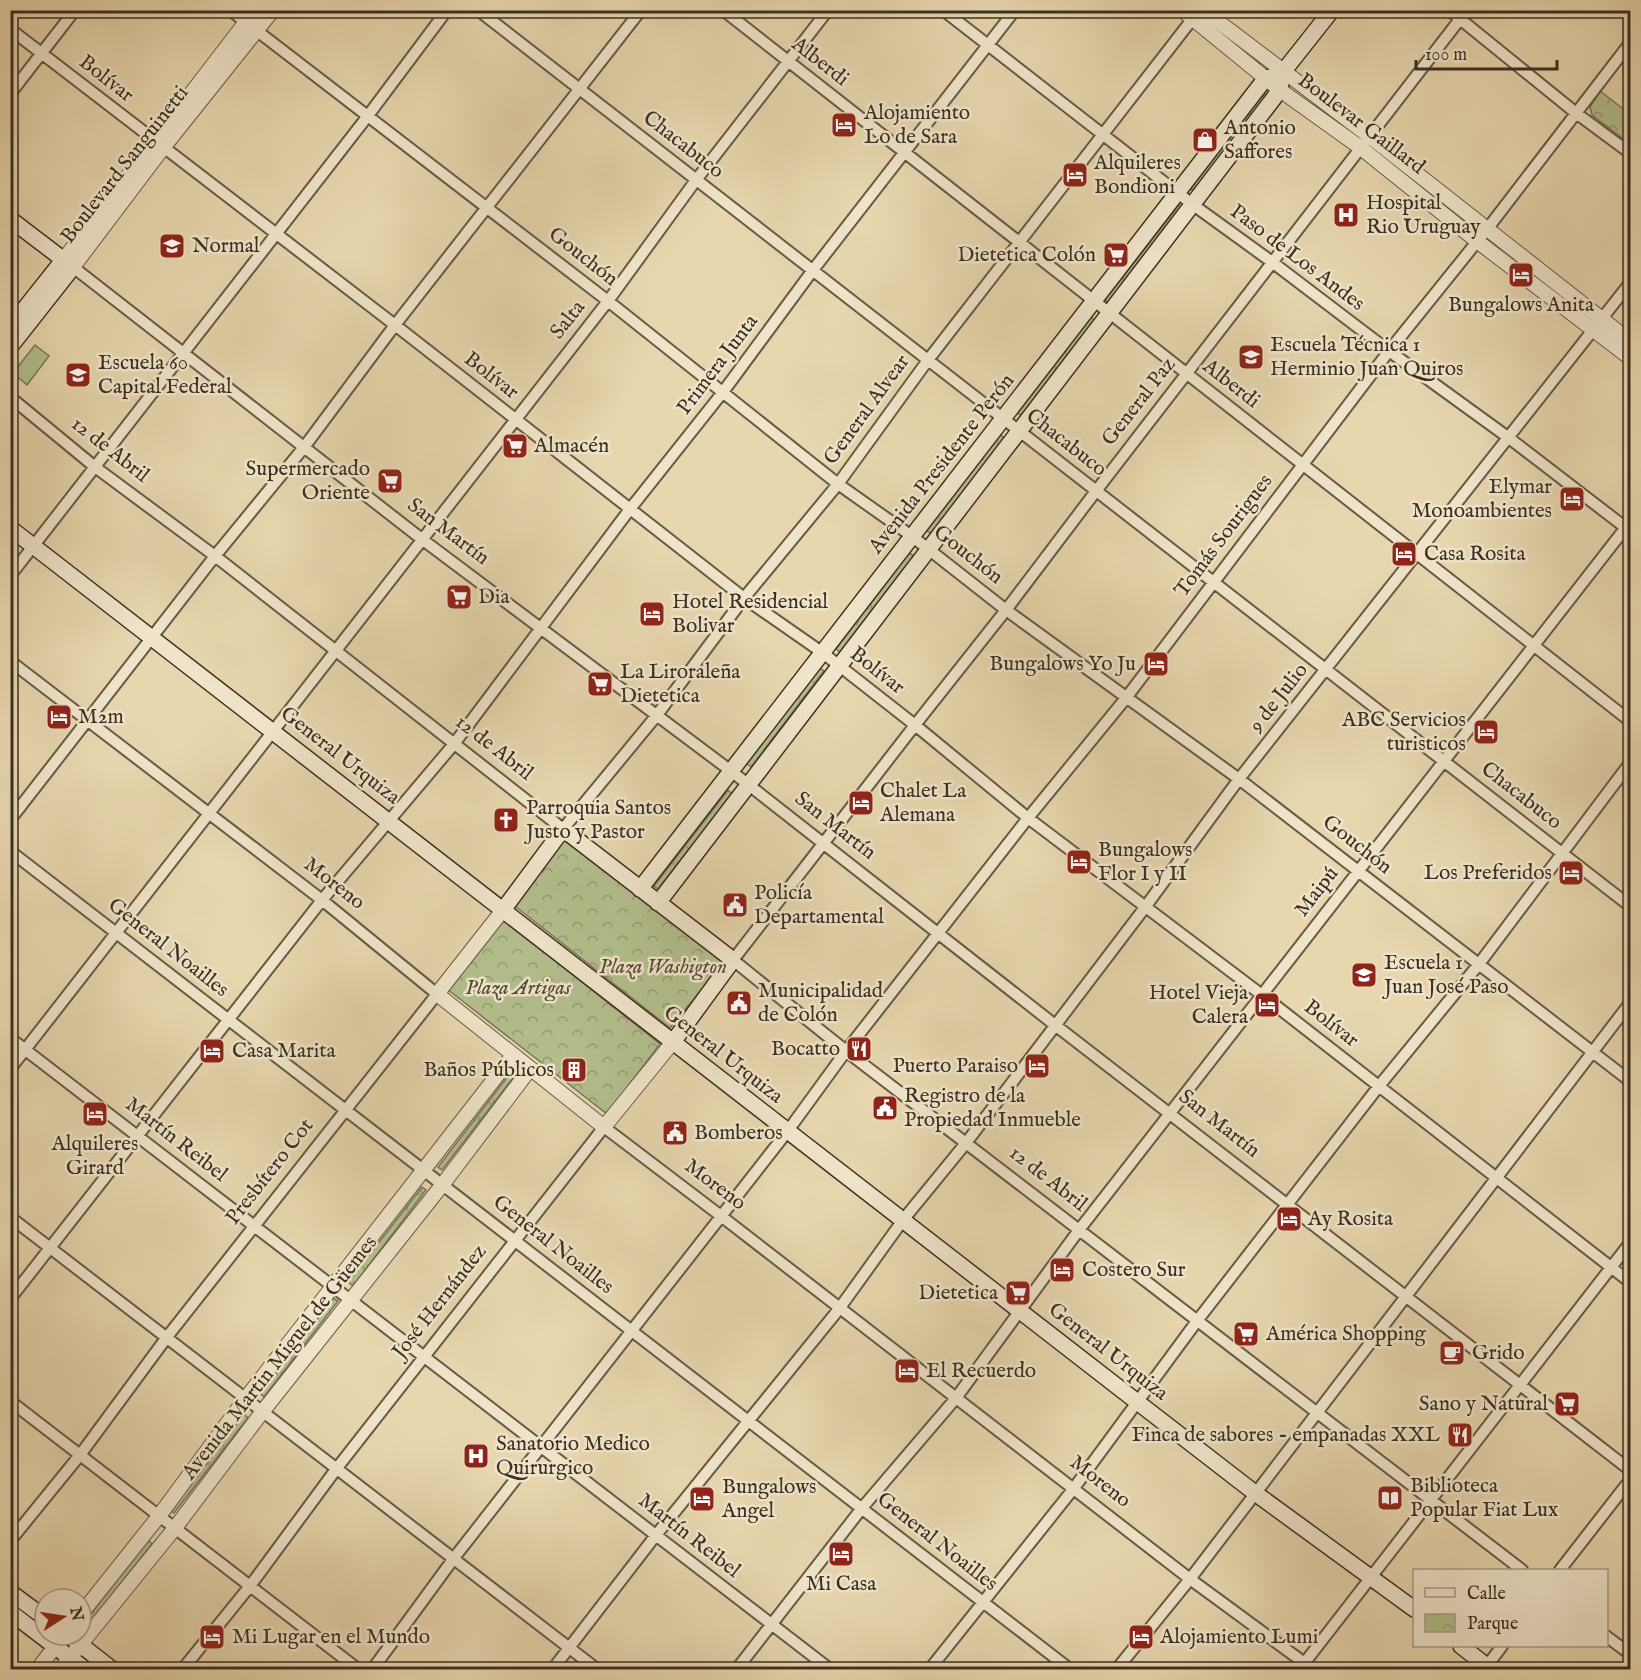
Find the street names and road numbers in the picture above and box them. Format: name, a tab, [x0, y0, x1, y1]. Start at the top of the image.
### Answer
street label: Alberdi	[785, 31, 854, 93]
street label: Bolívar	[73, 49, 139, 109]
street label: Boulevar Gaillard	[1292, 67, 1431, 181]
street label: Boulevard Sanguinetti	[55, 81, 195, 249]
street label: Chacabuco	[637, 105, 729, 185]
street label: Paso de Los Andes	[1224, 199, 1370, 317]
street label: Gouchón	[543, 221, 623, 293]
street label: Salta	[544, 294, 592, 345]
street label: Primera Junta	[671, 309, 765, 421]
street label: Bolívar	[458, 346, 524, 406]
street label: General Alvear	[818, 349, 916, 470]
street label: General Paz	[1096, 352, 1182, 452]
street label: Alberdi	[1196, 353, 1265, 415]
street label: Avenida Presidente Perón	[863, 368, 1021, 560]
street label: Chacabuco	[1020, 403, 1112, 483]
street label: 12 de Abril	[65, 411, 155, 489]
street label: Tomás Sourigues	[1169, 469, 1279, 603]
street label: San Martín	[401, 492, 495, 572]
street label: Gouchón	[928, 519, 1008, 591]
street label: Bolívar	[844, 641, 910, 701]
street label: 9 de Julio	[1243, 658, 1314, 739]
street label: General Urquiza	[275, 701, 406, 812]
street label: 12 de Abril	[449, 709, 539, 787]
street label: Chacabuco	[1475, 756, 1567, 836]
street label: San Martín	[789, 786, 881, 866]
street label: Gouchón	[1317, 809, 1397, 881]
street label: Moreno	[298, 852, 370, 916]
street label: Maipú	[1289, 861, 1345, 923]
street label: General Noailles	[102, 892, 234, 1004]
street label: Bolívar	[1298, 994, 1364, 1054]
street label: General Urquiza	[658, 1000, 789, 1111]
street label: San Martín	[1173, 1084, 1265, 1164]
street label: Martín Reibel	[119, 1092, 233, 1189]
street label: Presbítero Cot	[220, 1113, 320, 1231]
street label: 12 de Abril	[1003, 1140, 1093, 1218]
street label: Moreno	[679, 1153, 751, 1217]
street label: General Noailles	[487, 1189, 619, 1301]
street label: Avenida Martin Miguel de Güemes	[176, 1230, 384, 1486]
street label: José Hernández	[386, 1239, 493, 1366]
street label: General Urquiza	[1043, 1297, 1174, 1408]
street label: Moreno	[1064, 1450, 1136, 1514]
street label: General Noailles	[871, 1486, 1003, 1598]
street label: Martín Reibel	[632, 1488, 746, 1585]

